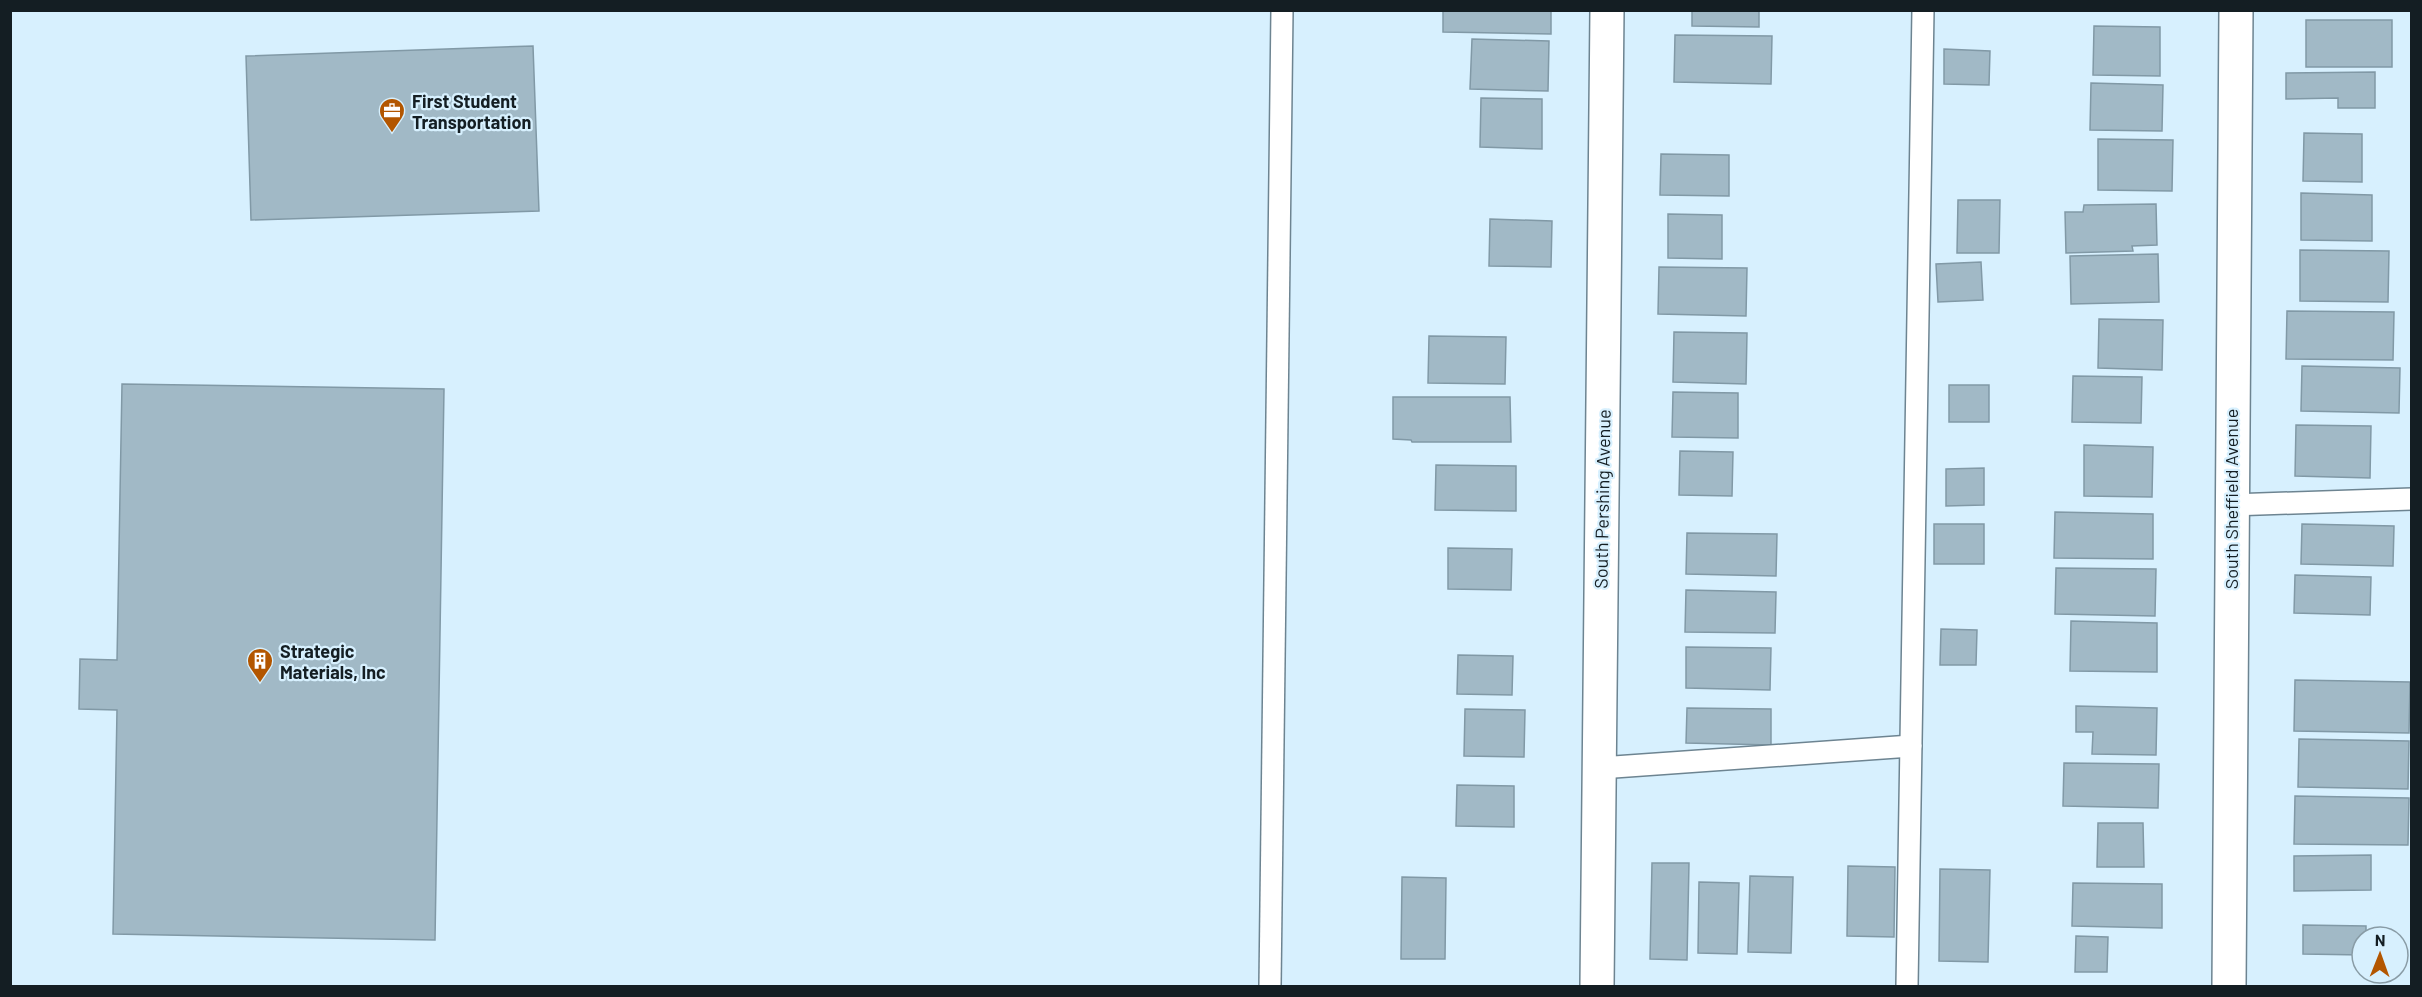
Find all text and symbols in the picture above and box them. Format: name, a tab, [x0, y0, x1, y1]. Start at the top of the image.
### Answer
place label: First Student Transportation	[412, 90, 531, 133]
office icon: First Student Transportation	[377, 96, 407, 134]
street label: South Pershing Avenue	[1589, 409, 1615, 589]
street label: South Sheffield Avenue	[2220, 409, 2242, 589]
place label: Strategic Materials, Inc	[280, 640, 386, 683]
building icon: Strategic Materials, Inc	[245, 646, 275, 684]
north arrow	[2350, 925, 2410, 985]
text: N	[2375, 930, 2386, 949]

